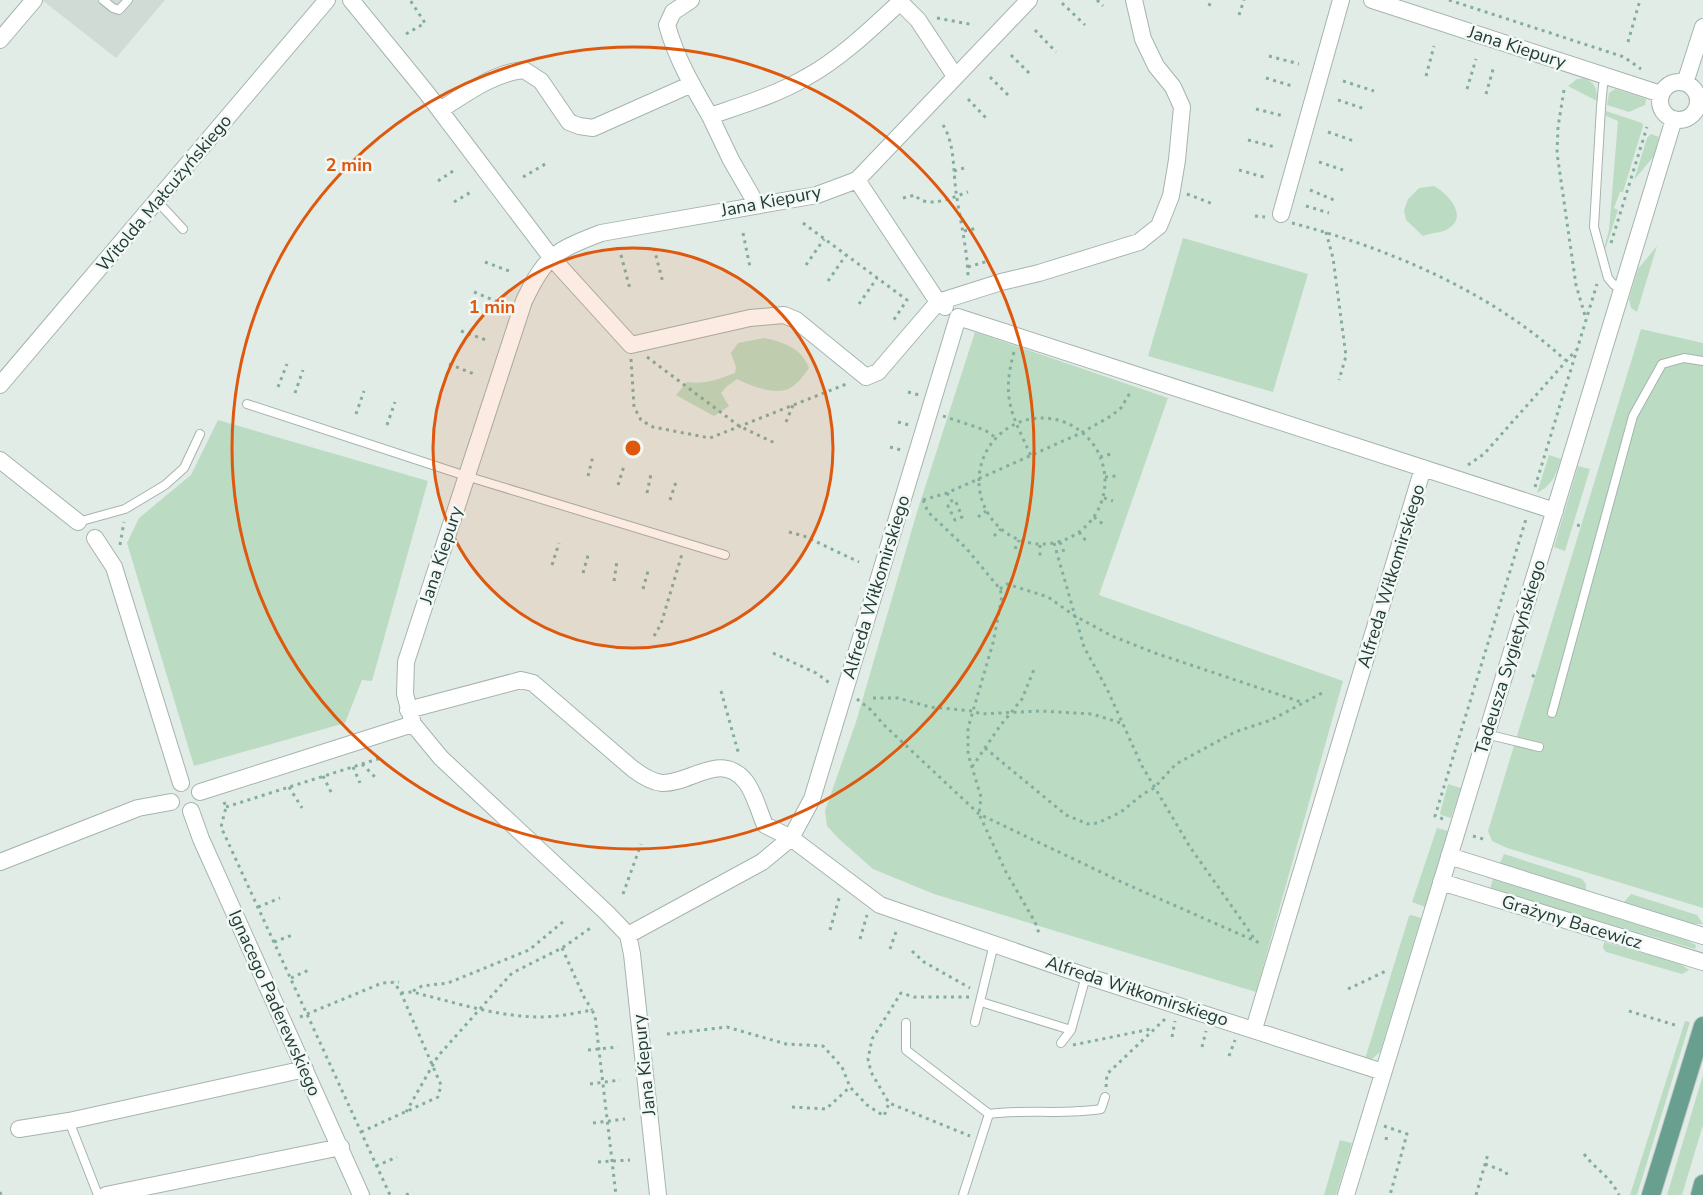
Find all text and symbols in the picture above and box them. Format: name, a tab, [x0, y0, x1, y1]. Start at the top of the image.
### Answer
street label: Jana Kiepury	[1464, 20, 1570, 74]
street label: Witolda Małcużyńskiego	[91, 109, 237, 277]
text: 2 min	[326, 153, 372, 177]
street label: Jana Kiepury	[718, 179, 824, 223]
text: 1 min	[469, 295, 515, 319]
centre of rings	[623, 438, 643, 458]
street label: Alfreda Wiłkomirskiego	[1352, 481, 1430, 671]
street label: Alfreda Wiłkomirskiego	[837, 492, 915, 682]
street label: Jana Kiepury	[414, 502, 468, 608]
street label: Tadeusza Sygietyńskiego	[1469, 557, 1551, 757]
street label: Grażyny Bacewicz	[1499, 889, 1645, 955]
street label: Ignacego Paderewskiego	[223, 906, 327, 1100]
street label: Alfreda Wiłkomirskiego	[1043, 950, 1231, 1032]
street label: Jana Kiepury	[627, 1012, 661, 1118]

